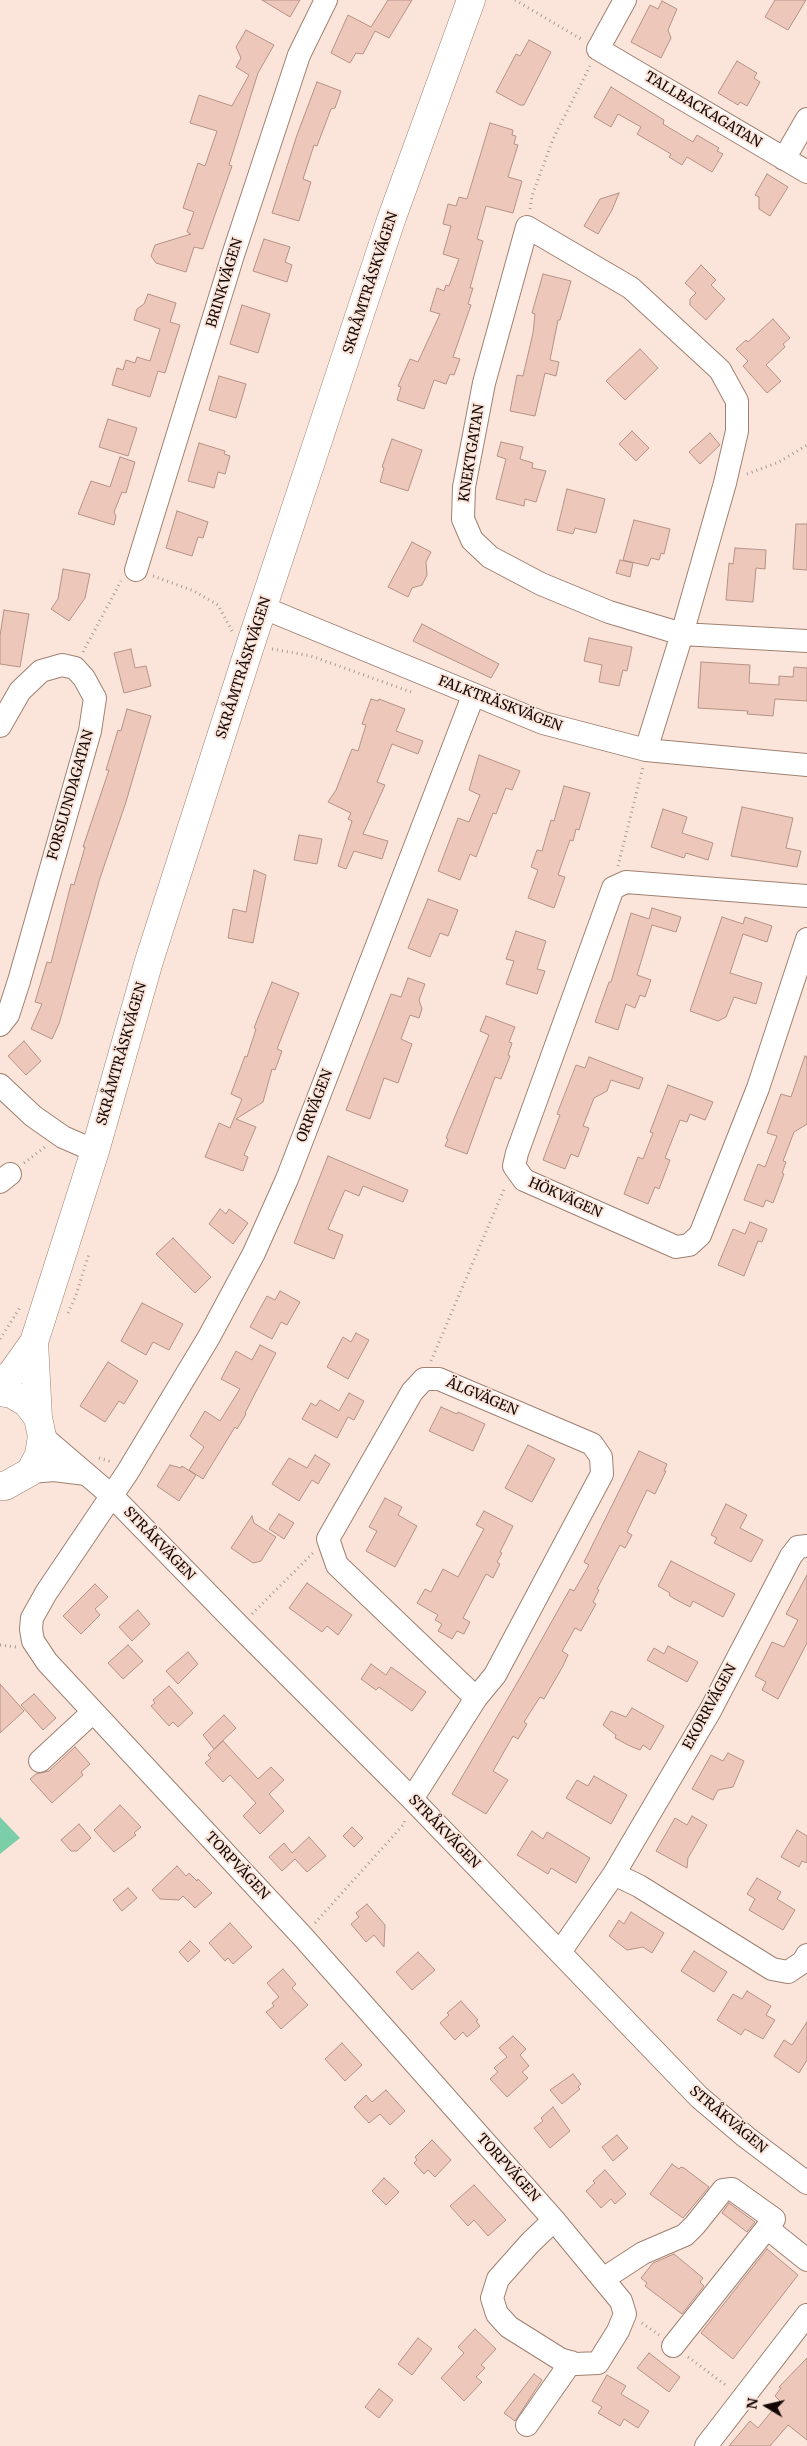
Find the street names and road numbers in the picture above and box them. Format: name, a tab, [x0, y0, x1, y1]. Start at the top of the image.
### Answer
street label: TALLBACKAGATAN	[642, 68, 764, 152]
street label: SKRÅMTRÄSKVÄGEN	[340, 210, 402, 356]
street label: BRINKVÄGEN	[203, 236, 247, 330]
street label: KNEKTGATAN	[456, 403, 488, 503]
street label: SKRÅMTRÄSKVÄGEN	[213, 595, 275, 741]
street label: FALKTRÄSKVÄGEN	[436, 673, 564, 735]
street label: FORSLUNDAGATAN	[44, 728, 98, 862]
street label: SKRÅMTRÄSKVÄGEN	[94, 980, 150, 1128]
street label: ORRVÄGEN	[293, 1067, 337, 1145]
street label: HÖKVÄGEN	[526, 1174, 604, 1222]
street label: ÄLGVÄGEN	[444, 1374, 520, 1420]
street label: STRÅKVÄGEN	[120, 1504, 198, 1584]
street label: EKORRVÄGEN	[680, 1661, 740, 1753]
street label: STRÅKVÄGEN	[405, 1792, 483, 1872]
street label: TORPVÄGEN	[202, 1829, 272, 1903]
street label: STRÅKVÄGEN	[686, 2083, 770, 2157]
street label: TORPVÄGEN	[473, 2130, 543, 2206]

